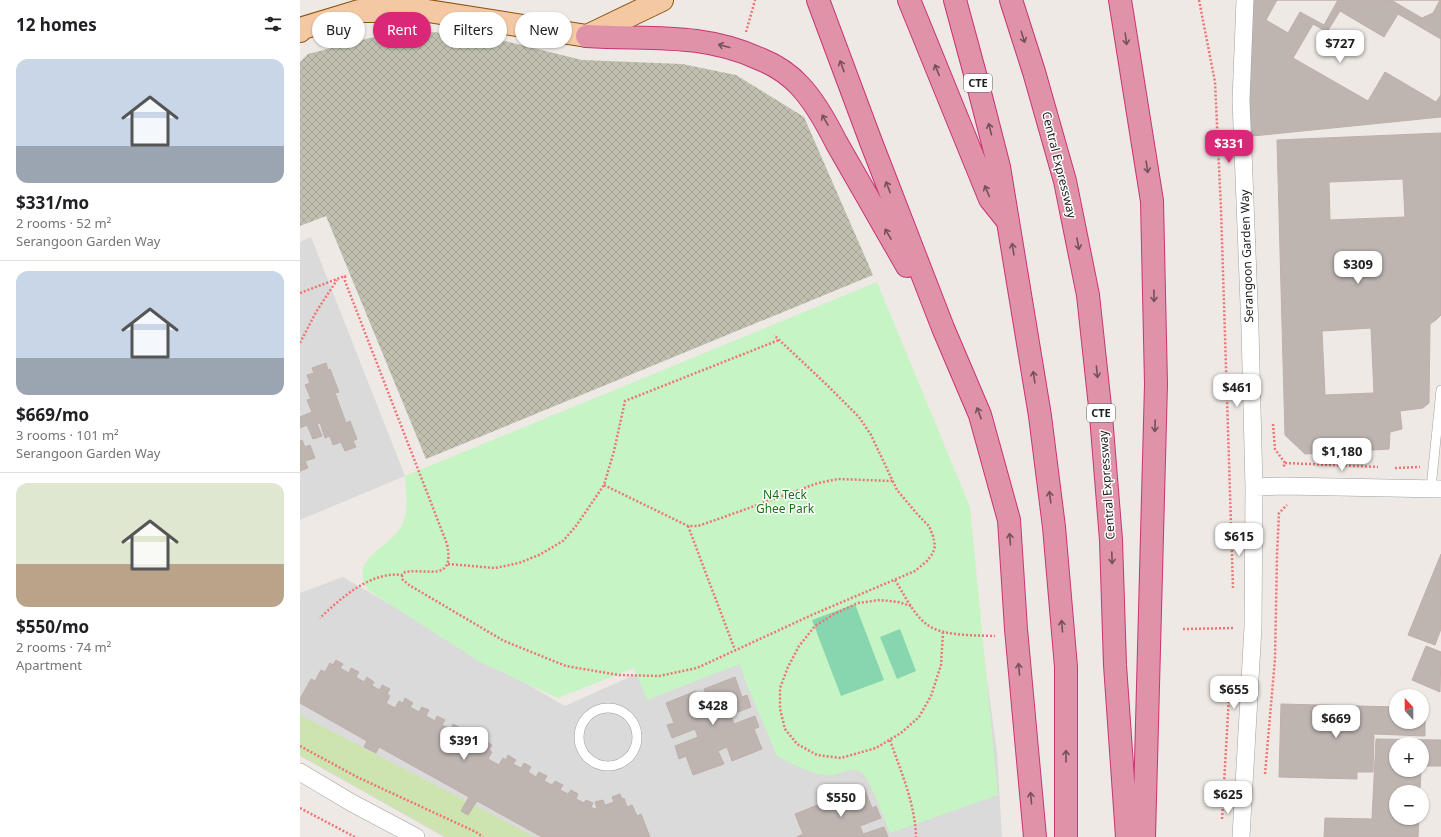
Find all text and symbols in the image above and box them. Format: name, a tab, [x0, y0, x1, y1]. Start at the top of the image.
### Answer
chip: Buy	[312, 12, 365, 48]
chip: Rent	[373, 12, 431, 48]
chip: Filters	[439, 12, 507, 48]
chip: New	[515, 12, 572, 48]
text: 12 homes	[16, 13, 97, 36]
icon: filters	[262, 13, 284, 35]
one-way arrow	[1020, 30, 1027, 43]
pin: $727	[1316, 30, 1364, 64]
one-way arrow	[1122, 32, 1130, 45]
text: $727	[1325, 34, 1355, 52]
one-way arrow	[717, 42, 730, 49]
one-way arrow	[838, 60, 846, 72]
one-way arrow	[933, 65, 941, 77]
road number: CTE	[964, 74, 992, 92]
icon: home	[114, 85, 186, 157]
street label: Central Expressway	[1038, 110, 1081, 221]
one-way arrow	[820, 114, 828, 126]
one-way arrow	[985, 123, 993, 136]
pin: $331	[1205, 130, 1253, 164]
text: $331	[1214, 134, 1244, 152]
one-way arrow	[1143, 160, 1151, 173]
one-way arrow	[884, 182, 892, 194]
one-way arrow	[982, 185, 990, 197]
street label: Serangoon Garden Way	[1236, 188, 1257, 323]
text: $331/mo	[16, 191, 89, 214]
text: 2 rooms · 52 m²	[16, 214, 111, 232]
one-way arrow	[884, 228, 892, 240]
text: Serangoon Garden Way	[16, 232, 160, 250]
one-way arrow	[1074, 237, 1082, 250]
one-way arrow	[1009, 243, 1017, 256]
pin: $309	[1334, 251, 1382, 285]
text: $309	[1343, 255, 1373, 273]
one-way arrow	[1151, 289, 1158, 302]
icon: home	[114, 297, 186, 369]
one-way arrow	[1093, 365, 1100, 378]
one-way arrow	[1030, 371, 1038, 384]
pin: $461	[1213, 374, 1261, 408]
text: $461	[1222, 378, 1252, 396]
text: $669/mo	[16, 403, 89, 426]
road number: CTE	[1087, 404, 1115, 422]
one-way arrow	[975, 407, 982, 420]
one-way arrow	[1151, 419, 1159, 432]
text: 3 rooms · 101 m²	[16, 426, 119, 444]
street label: Central Expressway	[1094, 429, 1119, 540]
pin: $1,180	[1309, 438, 1375, 472]
text: $1,180	[1322, 442, 1362, 460]
text: Serangoon Garden Way	[16, 444, 160, 462]
park label: N4 Teck Ghee Park	[756, 486, 815, 517]
one-way arrow	[1047, 491, 1054, 504]
icon: home	[114, 509, 186, 581]
pin: $615	[1215, 523, 1263, 557]
text: $615	[1224, 527, 1254, 545]
one-way arrow	[1006, 533, 1013, 546]
one-way arrow	[1108, 551, 1115, 564]
text: $550/mo	[16, 615, 89, 638]
one-way arrow	[1059, 620, 1066, 633]
text: 2 rooms · 74 m²	[16, 638, 111, 656]
text: Apartment	[16, 656, 82, 674]
one-way arrow	[1016, 663, 1023, 676]
pin: $655	[1210, 676, 1258, 710]
text: $655	[1219, 680, 1249, 698]
north arrow	[1389, 689, 1429, 729]
map controls	[1389, 689, 1429, 825]
pin: $428	[689, 692, 737, 726]
text: $428	[698, 696, 728, 714]
pin: $669	[1312, 705, 1360, 739]
text: $669	[1321, 709, 1351, 727]
pin: $391	[440, 727, 488, 761]
text: $391	[449, 731, 479, 749]
button: +	[1389, 737, 1429, 777]
one-way arrow	[1062, 750, 1070, 763]
pin: $625	[1204, 781, 1252, 815]
pin: $550	[817, 784, 865, 818]
text: $625	[1213, 785, 1243, 803]
button: −	[1389, 785, 1429, 825]
text: $550	[826, 788, 856, 806]
one-way arrow	[1027, 792, 1035, 805]

